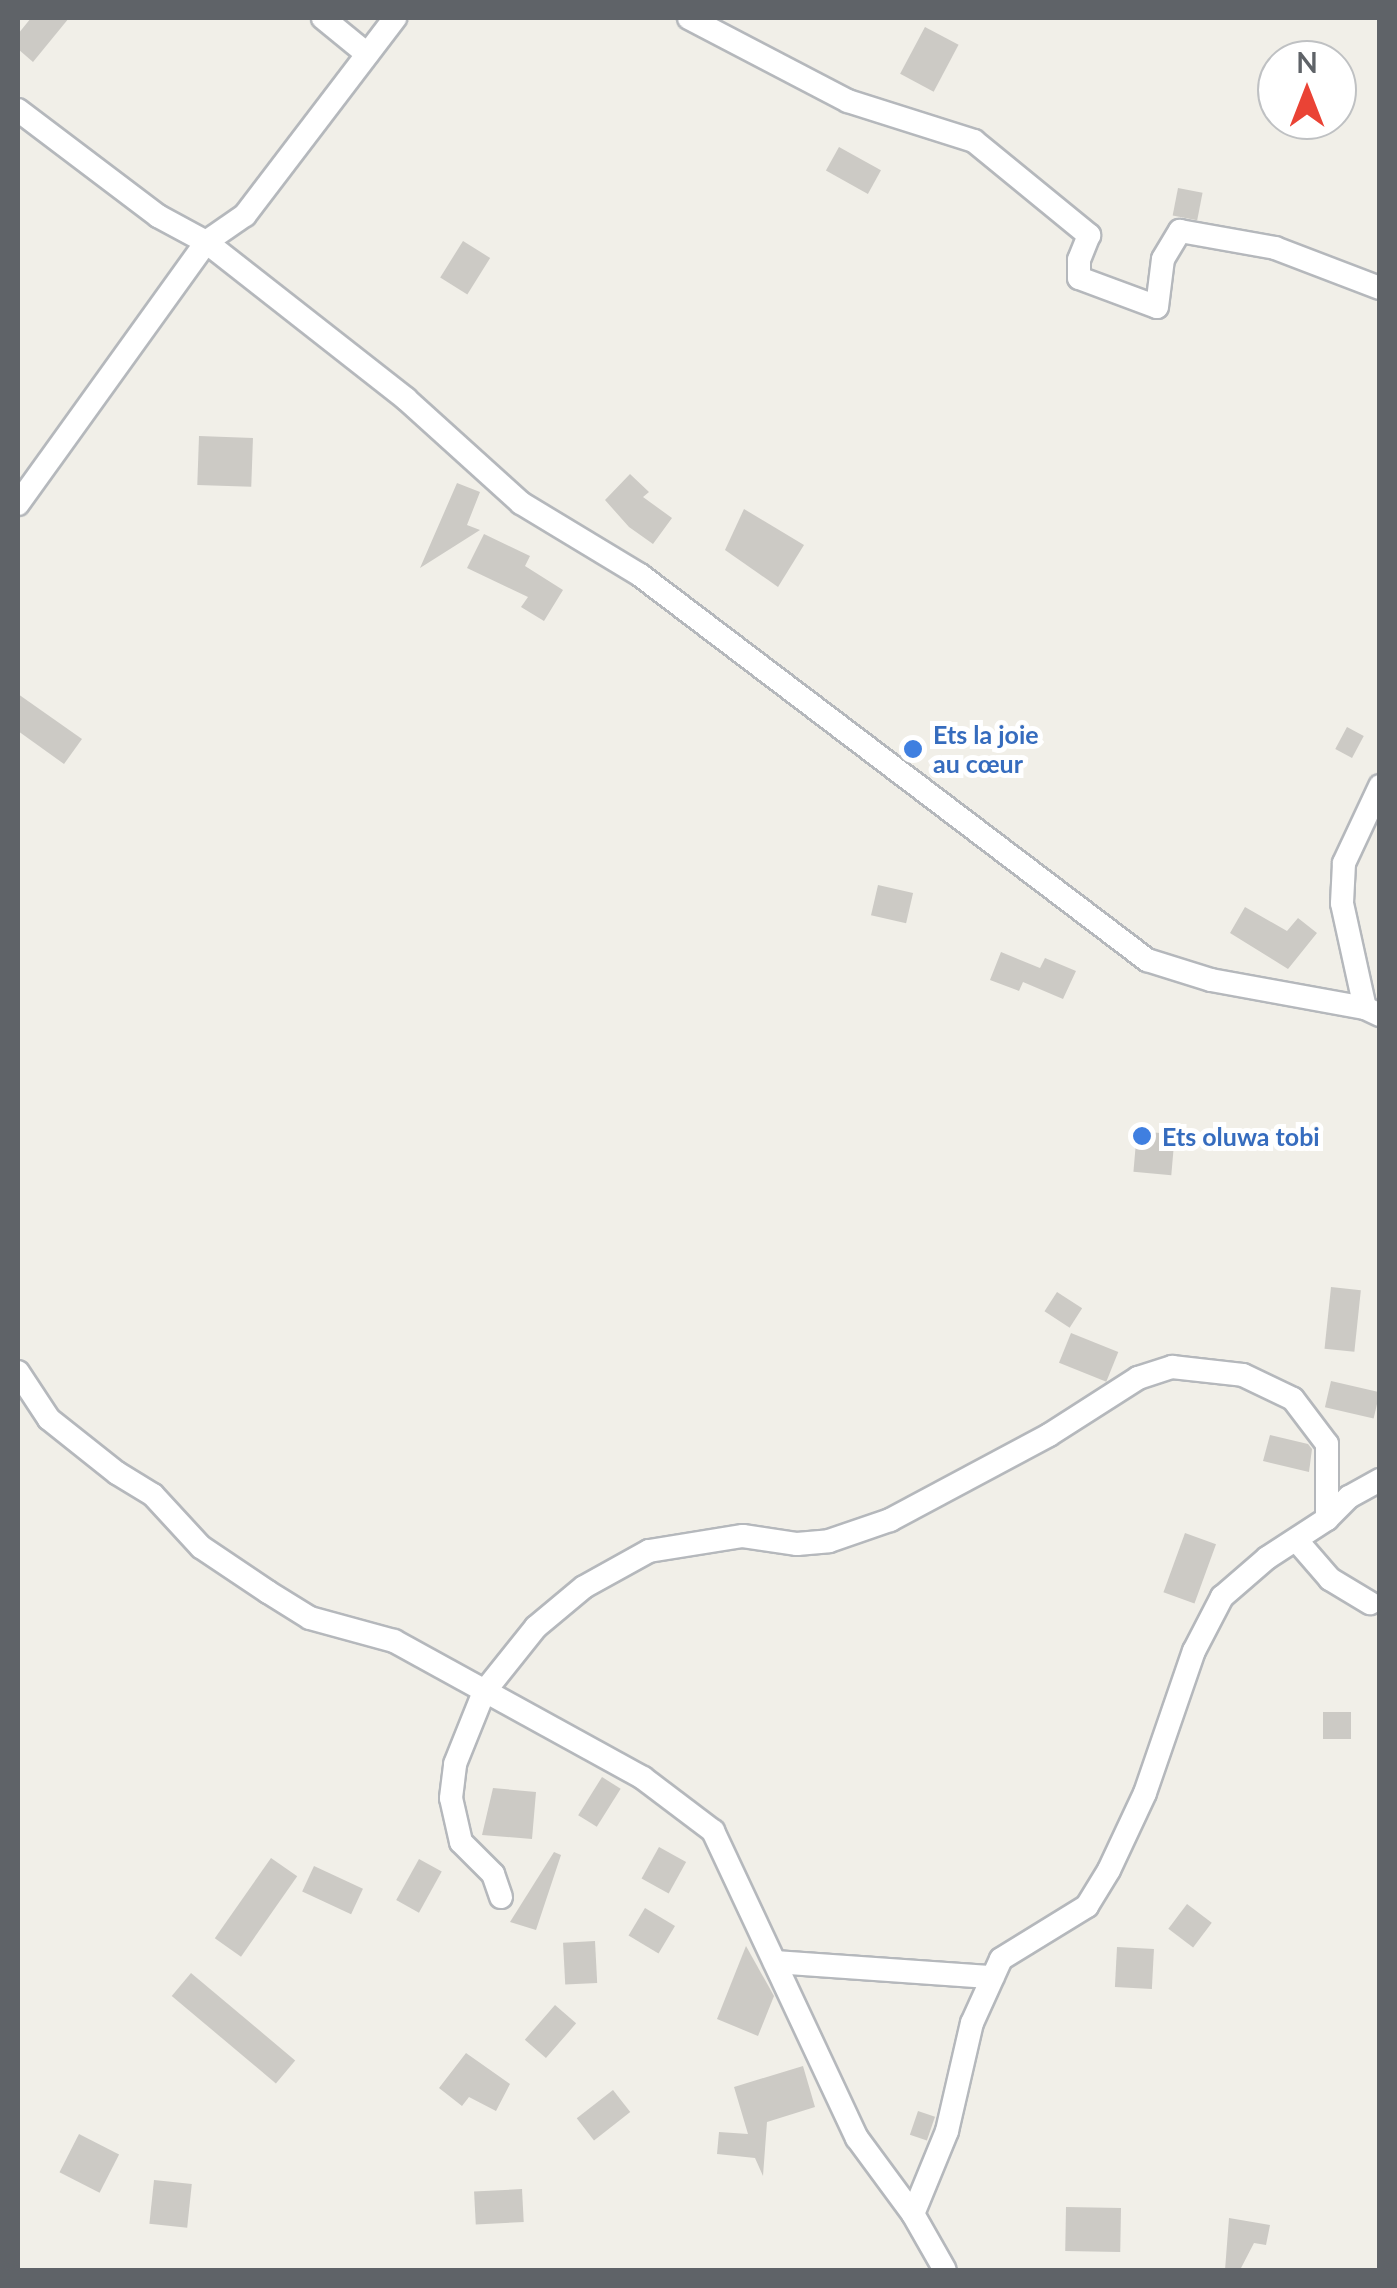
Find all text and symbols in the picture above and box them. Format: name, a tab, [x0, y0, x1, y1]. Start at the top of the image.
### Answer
north arrow	[1257, 40, 1357, 140]
text: N	[1296, 45, 1318, 79]
place label: Ets la joie au cœur	[933, 720, 1039, 779]
marker: Ets la joie au cœur	[902, 738, 924, 760]
place label: Ets oluwa tobi	[1162, 1121, 1320, 1151]
marker: Ets oluwa tobi	[1131, 1125, 1153, 1147]

